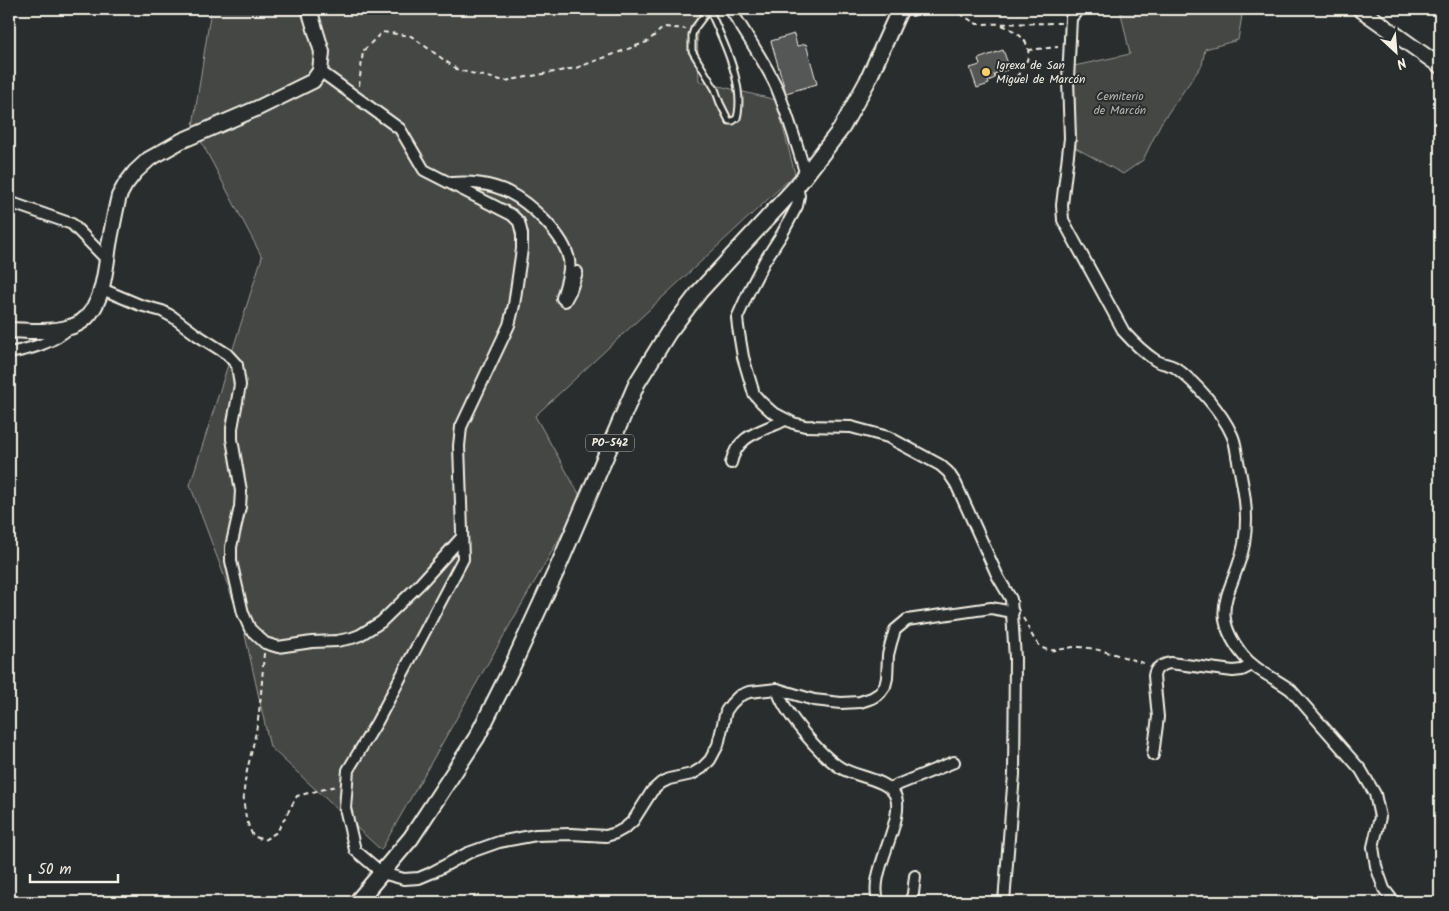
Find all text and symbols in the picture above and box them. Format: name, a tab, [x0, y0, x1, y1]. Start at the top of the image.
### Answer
north arrow	[1372, 28, 1422, 78]
text: N	[1392, 51, 1410, 75]
place label: Igrexa de San Miguel de Marcón	[996, 56, 1085, 89]
marker: Igrexa de San Miguel de Marcón	[980, 66, 992, 78]
park label: Cemiterio de Marcón	[1094, 87, 1146, 120]
road number: PO-542	[586, 434, 634, 452]
scale bar	[30, 851, 118, 883]
text: 50 m	[38, 858, 72, 882]

